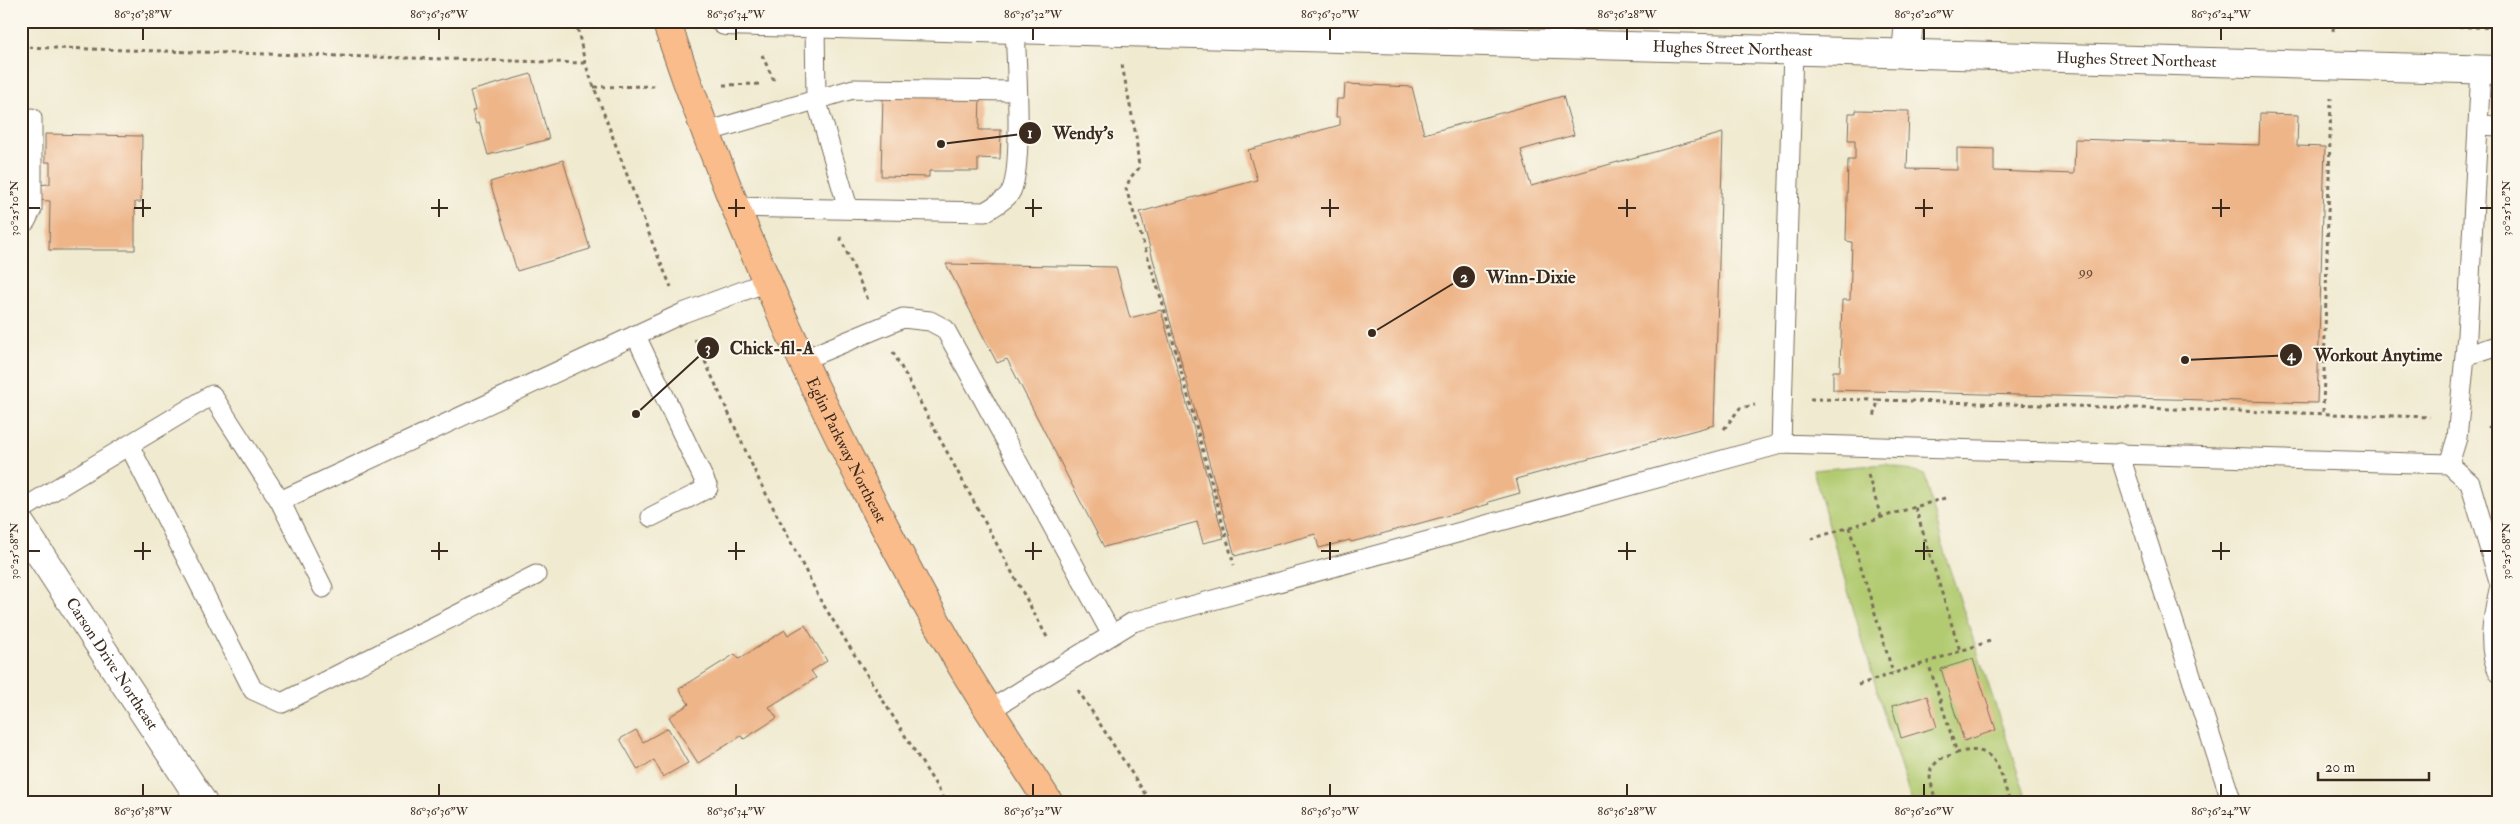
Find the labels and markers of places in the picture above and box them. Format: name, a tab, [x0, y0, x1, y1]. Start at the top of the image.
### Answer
callout: Wendy's	[1018, 116, 1124, 149]
callout: Winn-Dixie	[1452, 260, 1586, 293]
callout: Chick-fil-A	[695, 331, 824, 364]
callout: Workout Anytime	[2279, 338, 2452, 371]

